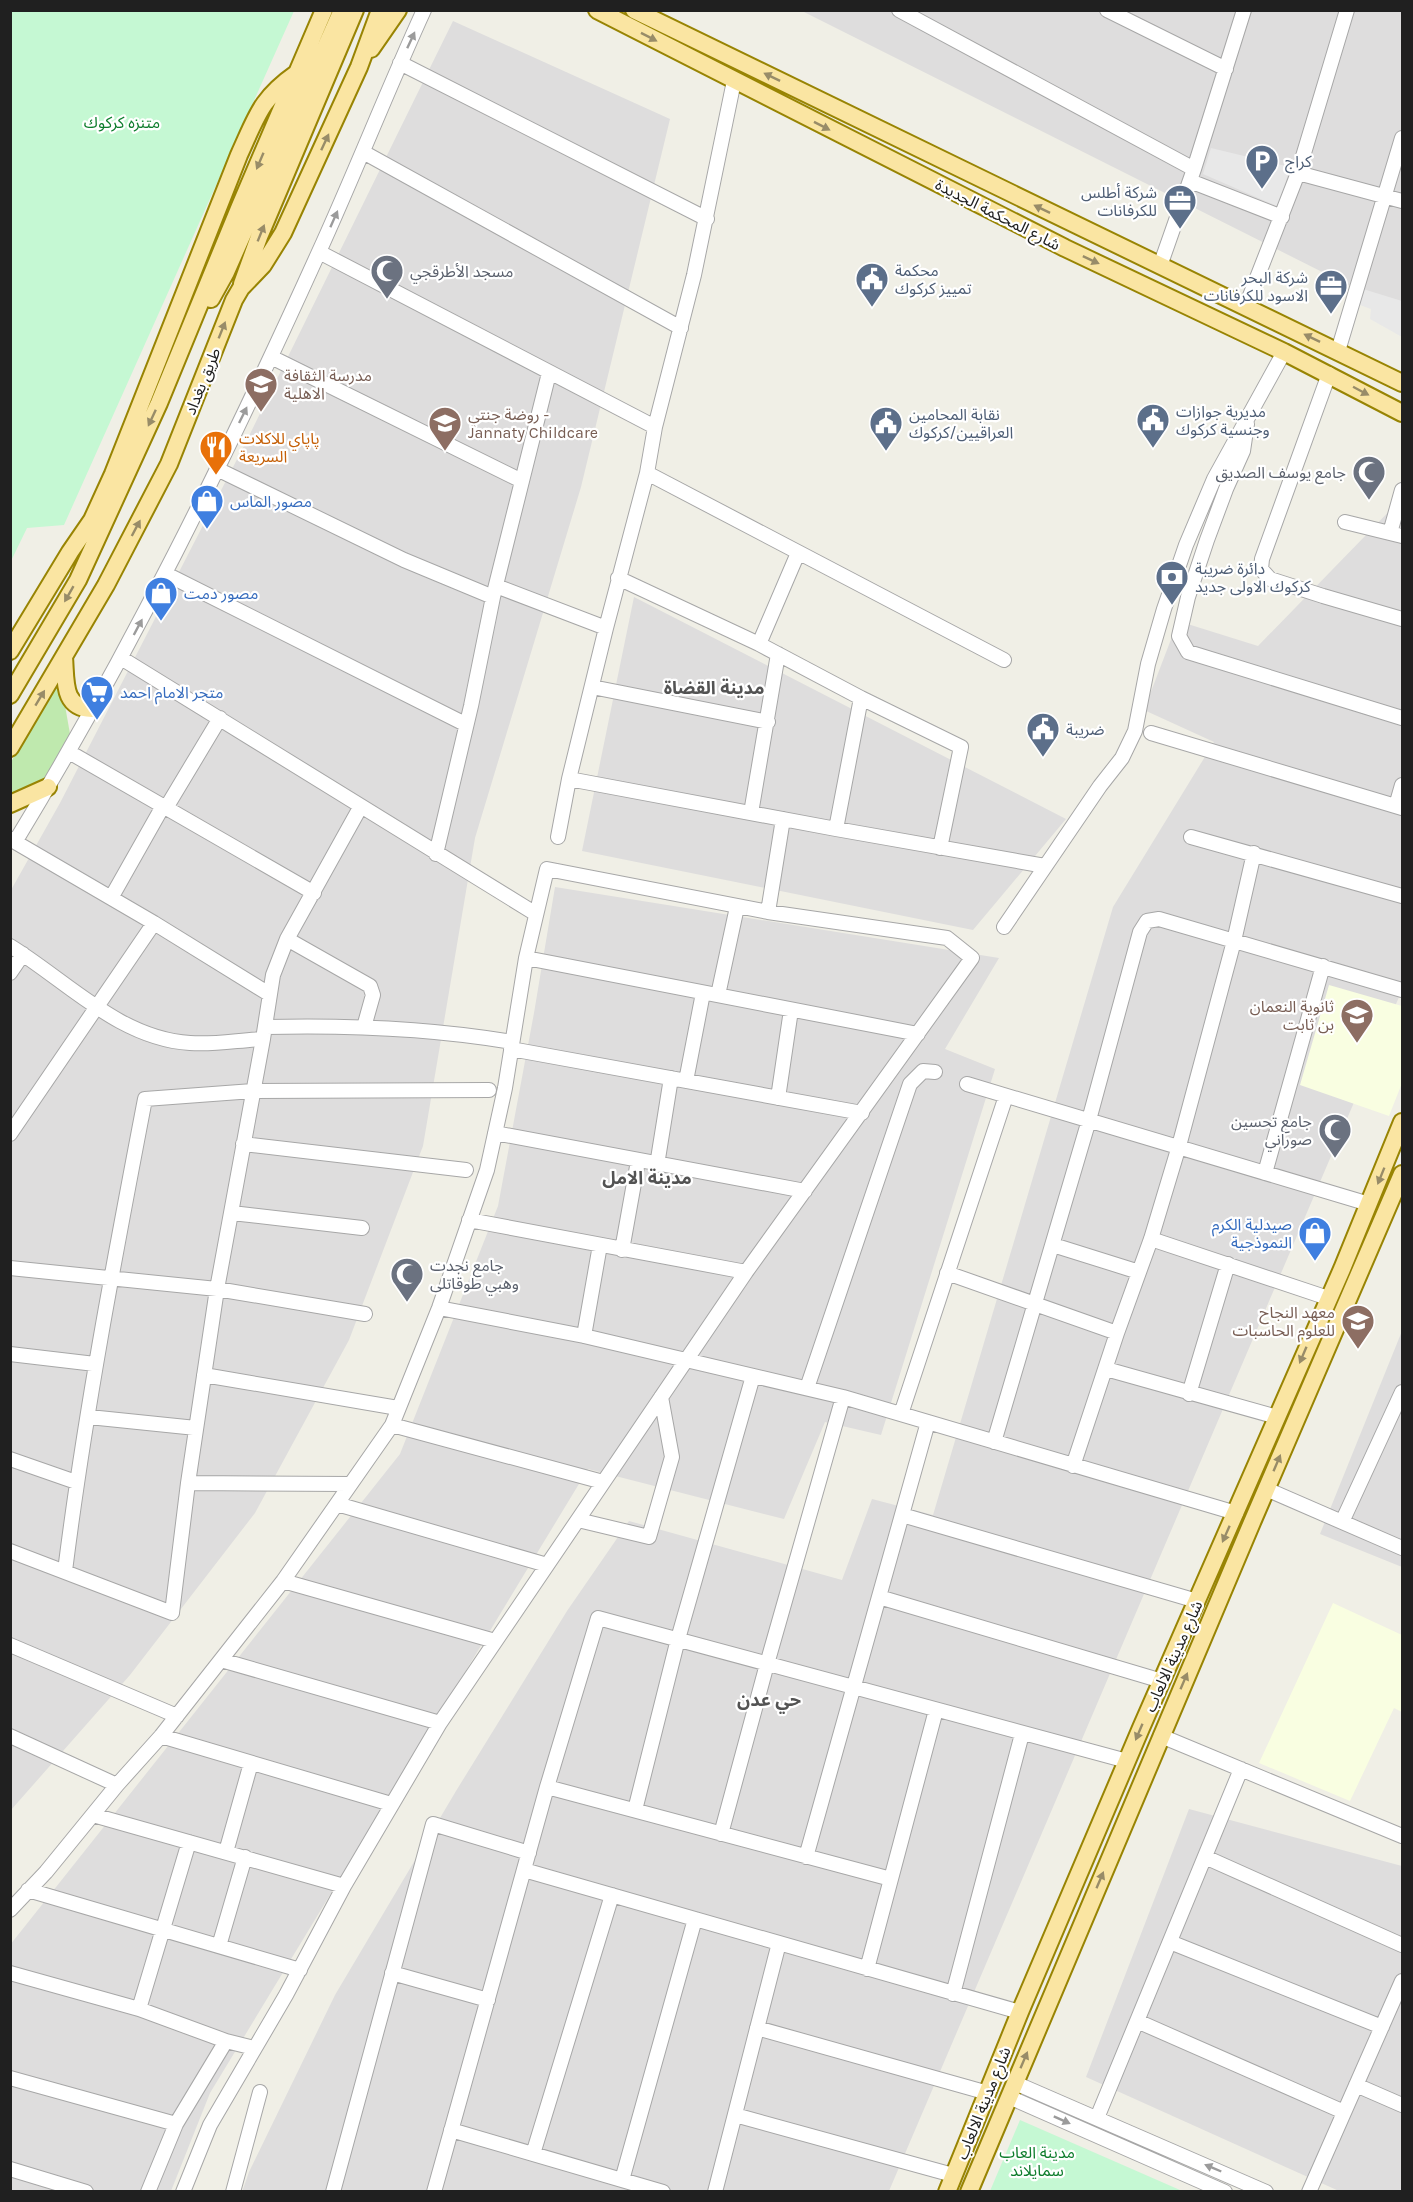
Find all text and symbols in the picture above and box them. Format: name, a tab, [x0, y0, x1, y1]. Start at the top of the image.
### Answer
one-way arrow	[406, 30, 416, 48]
one-way arrow	[640, 33, 657, 42]
one-way arrow	[763, 73, 781, 83]
park label: متنزه كركوك	[84, 113, 160, 132]
one-way arrow	[814, 121, 831, 131]
one-way arrow	[320, 133, 329, 150]
parking icon: كراج	[1244, 143, 1280, 190]
one-way arrow	[255, 152, 265, 170]
place label: كراج	[1285, 152, 1312, 174]
street label: شارع المحكمة الجديدة	[931, 175, 1063, 257]
place label: شركة أطلس للكرفانات	[1081, 183, 1157, 220]
office icon: شركة أطلس للكرفانات	[1162, 183, 1198, 230]
one-way arrow	[1033, 204, 1050, 213]
one-way arrow	[329, 209, 339, 227]
one-way arrow	[256, 223, 266, 241]
mosque icon: مسجد الأطرقجي	[369, 253, 405, 300]
one-way arrow	[1082, 256, 1099, 265]
public building icon: محكمة تمييز كركوك	[854, 261, 890, 308]
place label: محكمة تمييز كركوك	[895, 261, 972, 298]
place label: مسجد الأطرقجي	[410, 262, 513, 284]
place label: شركة البحر الاسود للكرفانات	[1204, 268, 1308, 305]
office icon: شركة البحر الاسود للكرفانات	[1313, 268, 1349, 315]
one-way arrow	[218, 321, 227, 339]
one-way arrow	[1304, 334, 1321, 343]
street label: طريق بغداد	[180, 345, 226, 418]
school or university icon: مدرسة الثقافة الاهلية	[243, 366, 279, 413]
place label: مدرسة الثقافة الاهلية	[284, 366, 372, 403]
one-way arrow	[1352, 386, 1369, 396]
public building icon: مديرية جوازات وجنسية كركوك	[1135, 402, 1171, 449]
place label: مديرية جوازات وجنسية كركوك	[1176, 402, 1270, 439]
school or university icon: روضة جنتي - Jannaty Childcare	[427, 405, 463, 452]
place label: روضة جنتي - Jannaty Childcare	[468, 405, 598, 442]
public building icon: نقابة المحامين العراقيين/كركوك	[868, 405, 904, 452]
place label: نقابة المحامين العراقيين/كركوك	[909, 405, 1013, 442]
one-way arrow	[239, 406, 248, 423]
one-way arrow	[148, 410, 157, 427]
restaurant icon: پاپاي للاكلات السريعة	[198, 429, 234, 476]
place label: پاپاي للاكلات السريعة	[239, 429, 320, 466]
mosque icon: جامع يوسف الصديق	[1351, 454, 1387, 501]
place label: جامع يوسف الصديق	[1216, 463, 1346, 485]
shop icon: مصور الماس	[189, 483, 225, 530]
place label: مصور الماس	[230, 492, 312, 511]
one-way arrow	[131, 519, 141, 536]
bank icon: دائرة ضريبة كركوك الاولی جدید	[1154, 559, 1190, 606]
place label: دائرة ضريبة كركوك الاولی جدید	[1195, 559, 1311, 596]
shop icon: مصور دمت	[143, 575, 179, 622]
place label: مصور دمت	[184, 584, 258, 603]
one-way arrow	[64, 586, 74, 603]
one-way arrow	[133, 618, 143, 635]
supermarket icon: متجر الامام احمد	[79, 674, 115, 721]
district label: مدينة القضاة	[664, 677, 764, 699]
place label: متجر الامام احمد	[120, 683, 223, 705]
one-way arrow	[35, 689, 45, 706]
public building icon: ضريبة	[1025, 711, 1061, 758]
place label: ضريبة	[1066, 720, 1104, 739]
place label: ثانوية النعمان بن ثابت	[1250, 997, 1334, 1034]
school or university icon: ثانوية النعمان بن ثابت	[1339, 997, 1375, 1044]
place label: جامع تحسين صوراني	[1231, 1112, 1312, 1152]
mosque icon: جامع تحسين صوراني	[1317, 1112, 1353, 1159]
district label: مدينة الامل	[602, 1167, 692, 1189]
one-way arrow	[1376, 1168, 1386, 1186]
place label: صيدلية الكرم النموذجية	[1212, 1215, 1292, 1252]
shop icon: صيدلية الكرم النموذجية	[1297, 1215, 1333, 1262]
mosque icon: جامع نجدت وهبي طوقاتلى	[389, 1256, 425, 1303]
place label: جامع نجدت وهبي طوقاتلى	[430, 1256, 519, 1296]
place label: معهد النجاح للعلوم الحاسبات	[1232, 1303, 1335, 1343]
school or university icon: معهد النجاح للعلوم الحاسبات	[1340, 1303, 1376, 1350]
one-way arrow	[1298, 1347, 1308, 1365]
one-way arrow	[1272, 1454, 1282, 1472]
one-way arrow	[1221, 1526, 1231, 1544]
street label: شارع مدينة الالعاب	[1140, 1598, 1209, 1716]
one-way arrow	[1180, 1673, 1189, 1690]
district label: حي عدن	[737, 1689, 801, 1714]
one-way arrow	[1134, 1723, 1143, 1741]
one-way arrow	[1095, 1871, 1105, 1889]
street label: شارع مدينة الالعاب	[952, 2044, 1018, 2163]
one-way arrow	[1020, 2051, 1029, 2069]
one-way arrow	[1054, 2115, 1072, 2125]
park label: مدينة العاب سمايلاند	[999, 2143, 1075, 2180]
one-way arrow	[1203, 2163, 1221, 2173]

